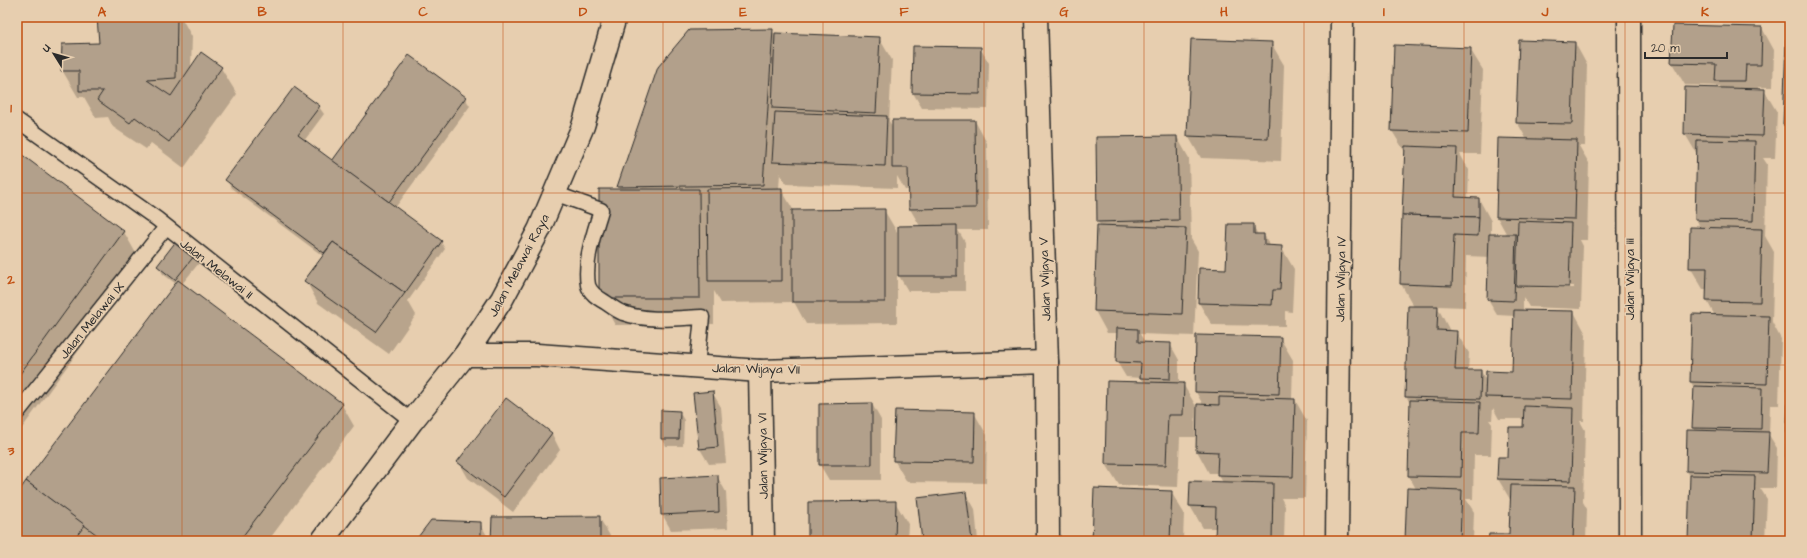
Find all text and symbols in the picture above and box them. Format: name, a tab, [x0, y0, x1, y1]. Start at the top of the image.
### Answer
text: A	[98, 3, 107, 21]
text: B	[257, 3, 267, 21]
text: C	[418, 3, 428, 21]
text: D	[579, 3, 588, 21]
text: E	[739, 3, 747, 21]
text: F	[899, 3, 909, 21]
text: G	[1059, 3, 1069, 21]
text: H	[1220, 3, 1228, 21]
text: I	[1383, 3, 1385, 21]
text: J	[1541, 3, 1549, 21]
text: K	[1701, 3, 1709, 21]
north arrow	[34, 34, 74, 74]
scale bar	[1645, 34, 1727, 60]
text: 20 m	[1651, 40, 1680, 57]
text: U	[38, 41, 54, 56]
text: 1	[10, 99, 12, 117]
street label: Jalan Melawai Raya	[484, 210, 555, 321]
street label: Jalan Melawai II	[176, 234, 257, 303]
street label: Jalan Wijaya IV	[1331, 236, 1352, 322]
street label: Jalan Wijaya V	[1035, 237, 1056, 321]
street label: Jalan Wijaya III	[1621, 238, 1640, 320]
text: 2	[6, 271, 15, 289]
street label: Jalan Melawai IX	[55, 278, 129, 363]
street label: Jalan Wijaya VII	[712, 359, 800, 380]
street label: Jalan Wijaya VI	[753, 413, 774, 499]
text: 3	[7, 442, 15, 460]

